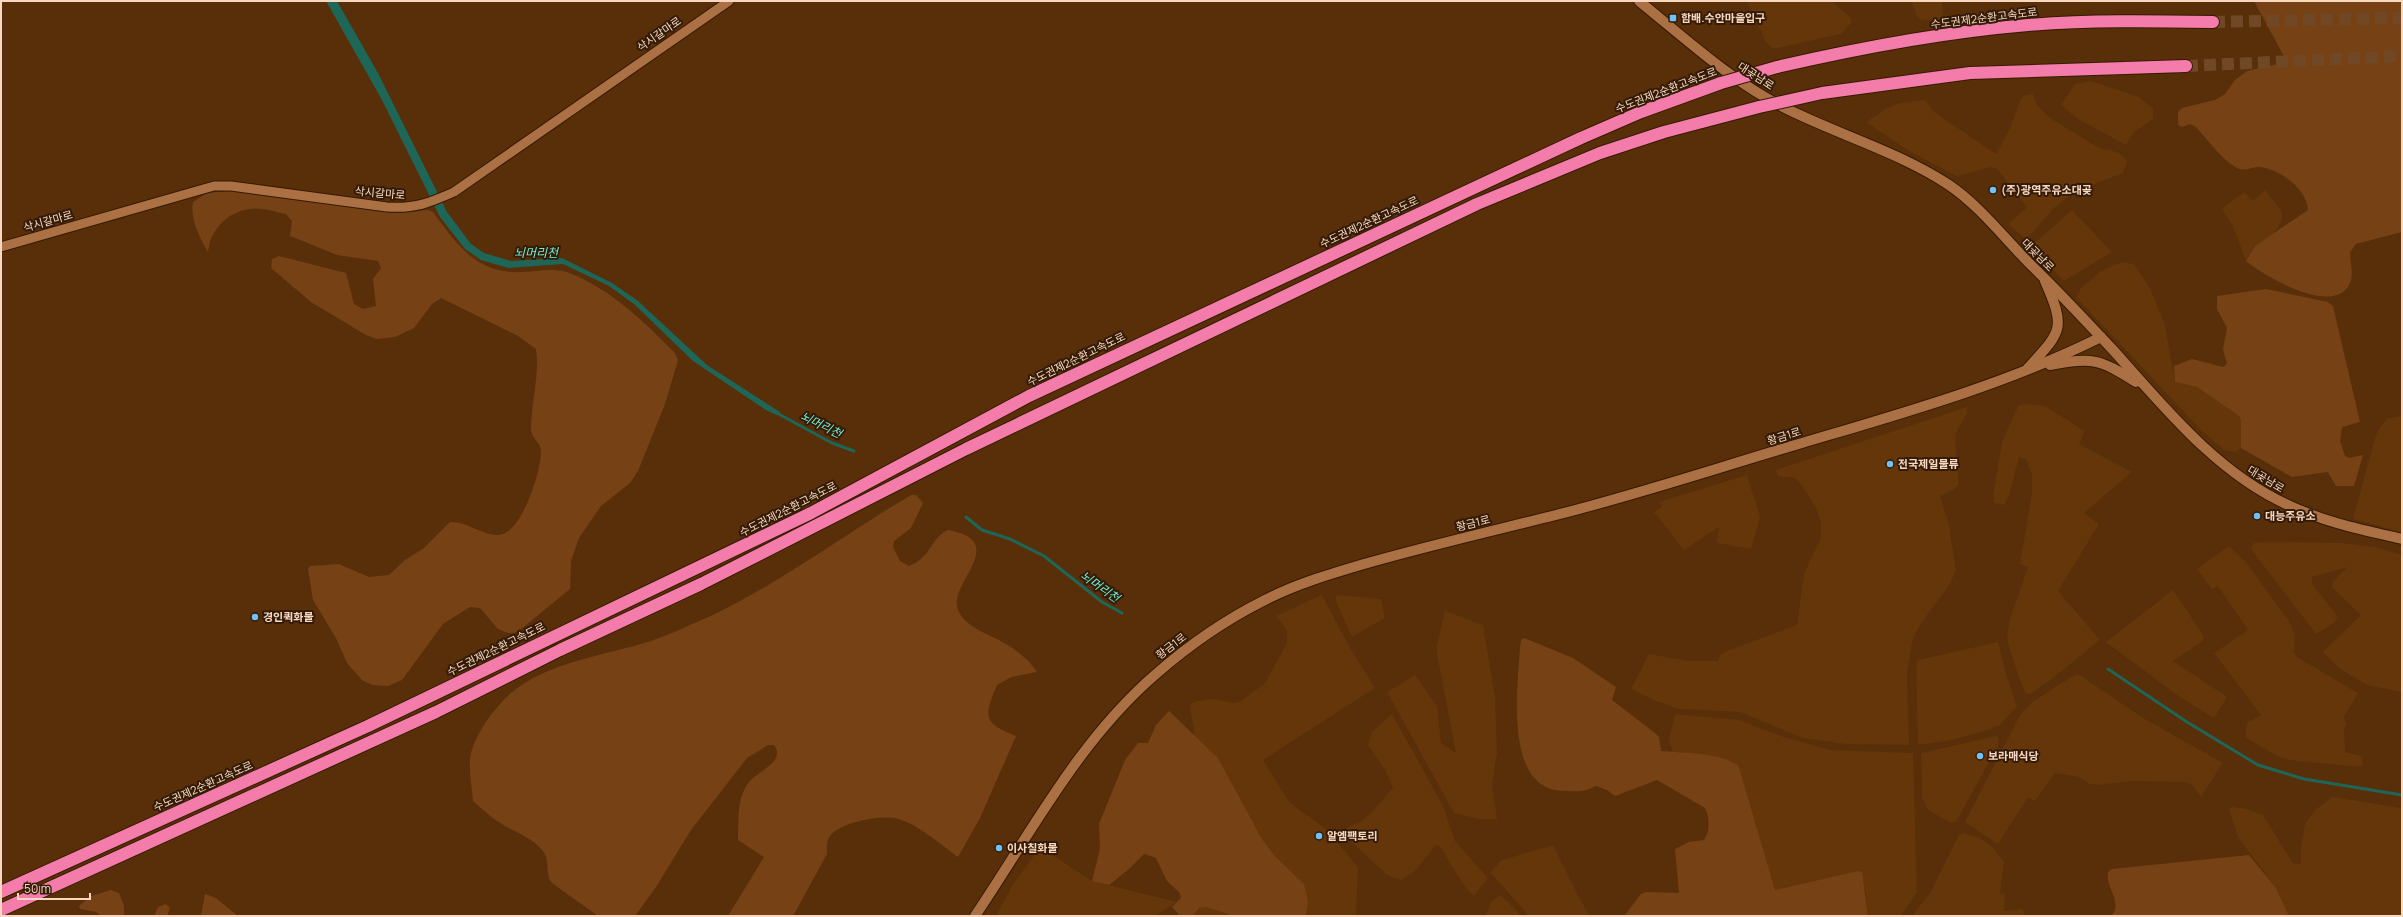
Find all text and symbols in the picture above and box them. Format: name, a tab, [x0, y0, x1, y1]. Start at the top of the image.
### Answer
street label: 수도권제2순환고속도로	[1930, 4, 2038, 31]
place label: 함배.수안마을입구	[1681, 10, 1765, 25]
street label: 삭시갈마로	[634, 13, 684, 54]
marker: 함배.수안마을입구	[1668, 13, 1678, 23]
street label: 대곶남로	[1735, 58, 1777, 93]
street label: 수도권제2순환고속도로	[1613, 63, 1719, 116]
place label: (주)광역주유소대곶	[2001, 182, 2092, 197]
street label: 삭시갈마로	[354, 183, 406, 202]
marker: (주)광역주유소대곶	[1988, 185, 1998, 195]
street label: 수도권제2순환고속도로	[1317, 192, 1421, 251]
street label: 삭시갈마로	[21, 206, 74, 235]
street label: 대곶남로	[2019, 235, 2058, 274]
water label: 뇌머리천	[514, 244, 560, 261]
street label: 수도권제2순환고속도로	[1024, 328, 1127, 389]
water label: 뇌머리천	[798, 407, 847, 443]
street label: 황금1로	[1765, 423, 1803, 448]
place label: 전국제일물류	[1898, 456, 1959, 471]
marker: 전국제일물류	[1885, 459, 1895, 469]
street label: 대곶남로	[2245, 462, 2287, 495]
street label: 수도권제2순환고속도로	[736, 477, 839, 540]
place label: 대능주유소	[2265, 508, 2316, 523]
street label: 황금1로	[1454, 511, 1492, 534]
marker: 대능주유소	[2252, 511, 2262, 521]
water label: 뇌머리천	[1077, 567, 1125, 607]
place label: 경인퀵화물	[263, 609, 314, 624]
marker: 경인퀵화물	[250, 612, 260, 622]
street label: 수도권제2순환고속도로	[444, 618, 547, 679]
street label: 황금1로	[1152, 629, 1189, 662]
place label: 보라매식당	[1988, 748, 2039, 763]
marker: 보라매식당	[1975, 751, 1985, 761]
street label: 수도권제2순환고속도로	[151, 757, 255, 814]
place label: 알엠팩토리	[1327, 828, 1378, 843]
marker: 알엠팩토리	[1314, 831, 1324, 841]
place label: 이사칠화물	[1007, 840, 1058, 855]
marker: 이사칠화물	[994, 843, 1004, 853]
scale bar	[18, 875, 90, 901]
text: 50 m	[24, 880, 51, 897]

